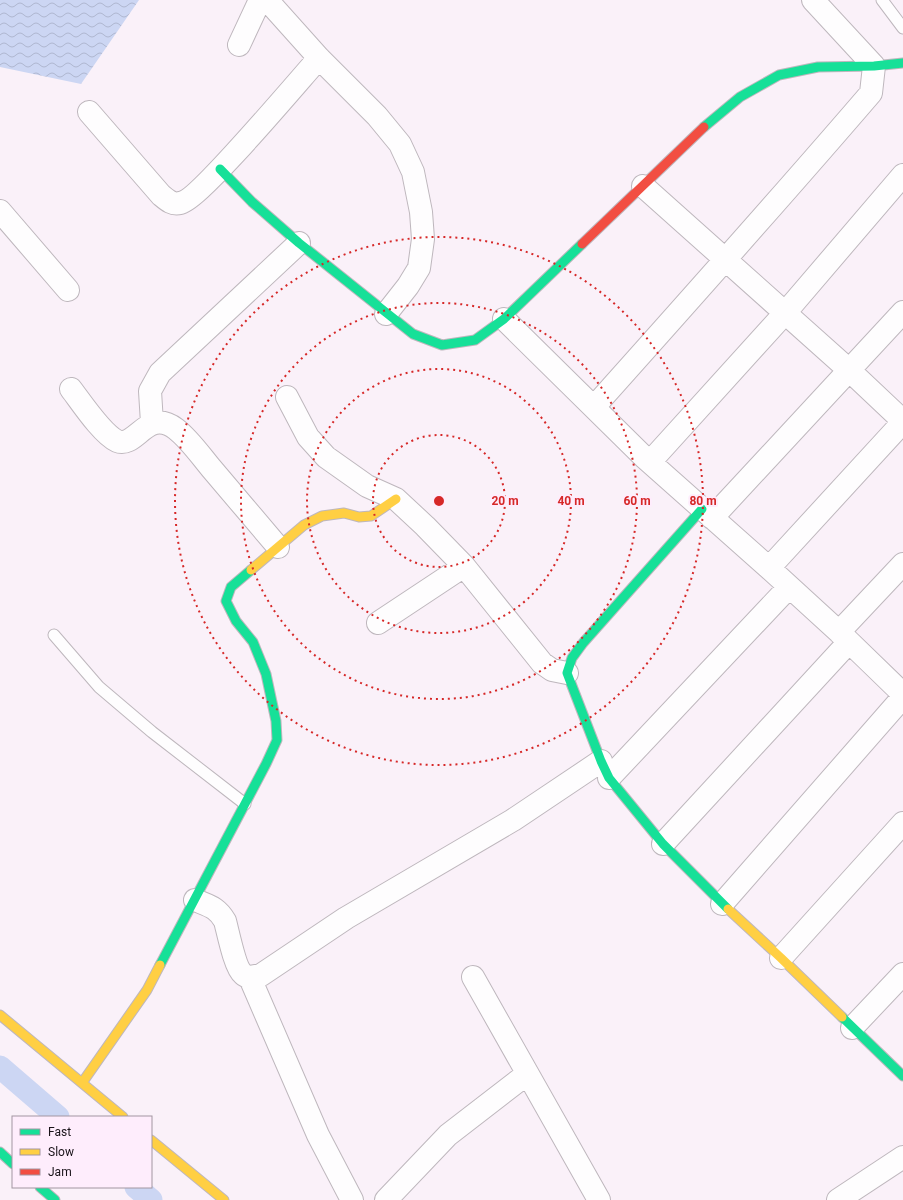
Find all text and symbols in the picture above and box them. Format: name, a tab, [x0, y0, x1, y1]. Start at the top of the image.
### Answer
centre of rings	[432, 494, 446, 508]
text: 20 m	[491, 494, 519, 508]
text: 40 m	[557, 494, 585, 508]
text: 60 m	[623, 494, 651, 508]
text: 80 m	[689, 494, 717, 508]
legend	[12, 1116, 152, 1188]
text: Fast	[48, 1125, 71, 1139]
text: Slow	[48, 1145, 74, 1159]
text: Jam	[48, 1165, 72, 1179]

